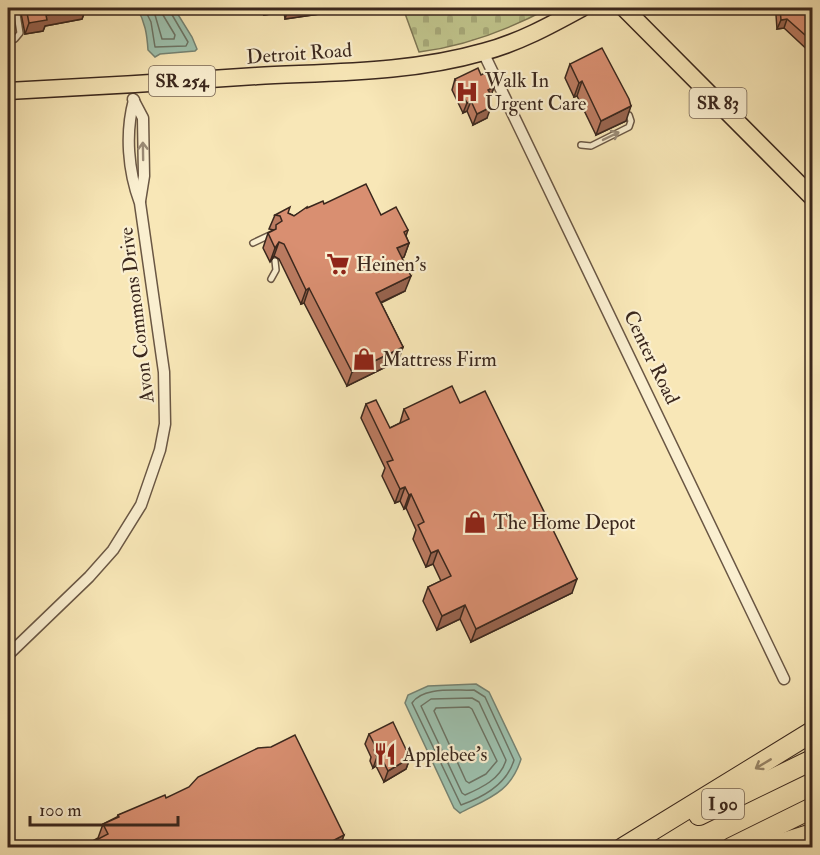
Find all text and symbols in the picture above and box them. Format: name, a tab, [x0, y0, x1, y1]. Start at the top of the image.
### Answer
street label: Detroit Road	[245, 37, 353, 70]
road number: SR 254	[149, 66, 215, 96]
place label: Walk In Urgent Care	[484, 68, 586, 116]
hospital icon: Walk In Urgent Care	[454, 79, 480, 105]
road number: SR 83	[690, 88, 746, 118]
one-way arrow	[602, 130, 620, 141]
one-way arrow	[137, 141, 149, 161]
street label: Avon Commons Drive	[113, 226, 160, 405]
supermarket icon: Heinen's	[325, 251, 351, 277]
place label: Heinen's	[356, 252, 427, 277]
street label: Center Road	[618, 306, 685, 408]
shop icon: Mattress Firm	[351, 346, 377, 372]
place label: Mattress Firm	[382, 347, 497, 372]
shop icon: The Home Depot	[462, 509, 488, 535]
place label: The Home Depot	[493, 510, 636, 536]
restaurant icon: Applebee's	[372, 741, 398, 767]
place label: Applebee's	[402, 742, 487, 768]
one-way arrow	[755, 758, 772, 770]
scale bar	[30, 789, 178, 827]
road number: I 90	[702, 789, 744, 819]
text: 100 m	[39, 799, 82, 822]

